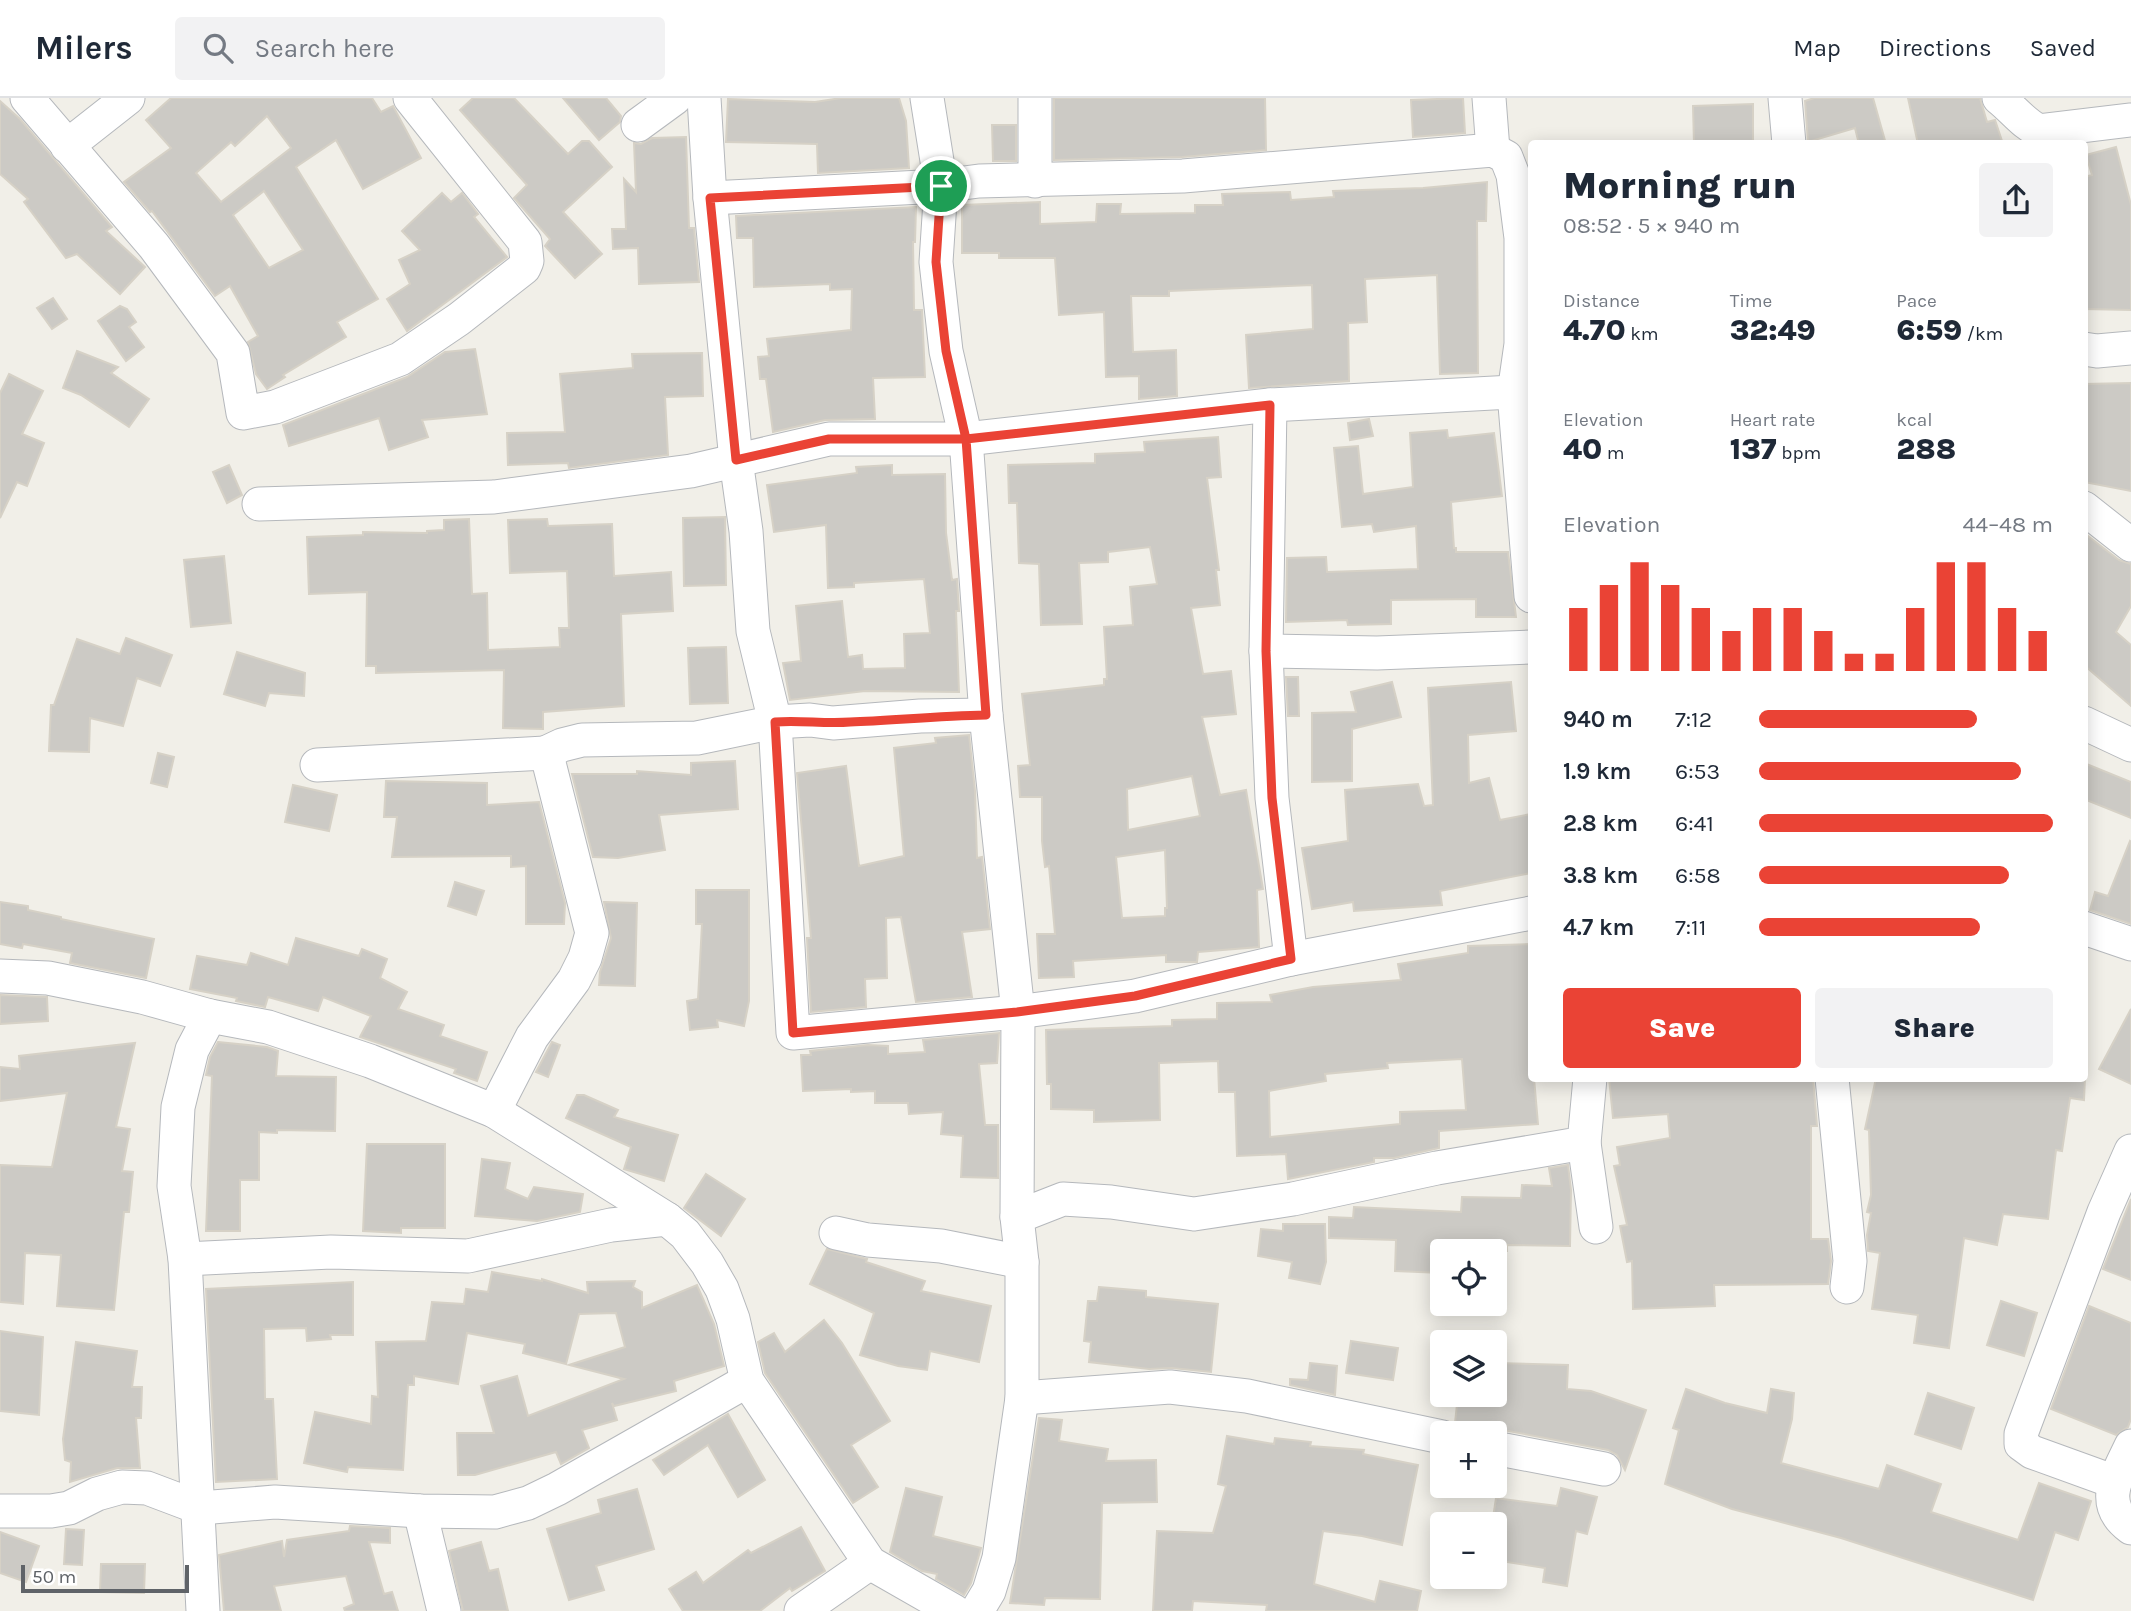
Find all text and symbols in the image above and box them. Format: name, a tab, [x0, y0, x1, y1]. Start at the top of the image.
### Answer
search box	[175, 17, 665, 80]
text: Milers	[35, 29, 133, 67]
icon: search	[199, 29, 237, 67]
text: Search here	[255, 33, 394, 64]
text: Map	[1793, 34, 1841, 62]
text: Directions	[1879, 34, 1992, 62]
text: Saved	[2030, 34, 2096, 62]
pin	[911, 156, 971, 216]
text: Morning run	[1563, 163, 1797, 208]
button: share	[1979, 163, 2053, 237]
icon: arrive	[922, 167, 960, 205]
text: 08:52 · 5 × 940 m	[1563, 212, 1740, 239]
text: Distance	[1563, 290, 1640, 312]
text: Time	[1730, 290, 1772, 312]
text: Pace	[1896, 290, 1937, 312]
text: 4.70	[1563, 312, 1626, 348]
text: 32:49	[1730, 312, 1816, 348]
text: 6:59	[1896, 312, 1962, 348]
text: km	[1626, 323, 1659, 345]
text: /km	[1962, 323, 2003, 345]
text: Elevation	[1563, 409, 1643, 431]
text: Heart rate	[1730, 409, 1815, 431]
text: kcal	[1896, 409, 1933, 431]
text: 40	[1563, 431, 1602, 467]
text: 137	[1730, 431, 1777, 467]
text: 288	[1896, 431, 1956, 467]
text: m	[1602, 442, 1625, 464]
text: bpm	[1777, 442, 1821, 464]
text: Elevation	[1563, 511, 1660, 538]
text: 44–48 m	[1962, 511, 2053, 538]
text: 940 m	[1563, 706, 1633, 733]
text: 7:12	[1675, 706, 1712, 733]
text: 1.9 km	[1563, 758, 1631, 785]
text: 6:53	[1675, 758, 1720, 785]
text: 2.8 km	[1563, 810, 1638, 837]
text: 6:41	[1675, 810, 1714, 837]
text: 3.8 km	[1563, 862, 1638, 889]
text: 6:58	[1675, 862, 1721, 889]
text: 4.7 km	[1563, 914, 1634, 941]
text: 7:11	[1675, 914, 1706, 941]
button: Save	[1563, 988, 1801, 1068]
button: Share	[1815, 988, 2053, 1068]
map controls	[1430, 1239, 1507, 1589]
button: locate	[1430, 1239, 1507, 1316]
button: layers	[1430, 1330, 1507, 1407]
button: +	[1430, 1421, 1507, 1498]
button: −	[1430, 1512, 1507, 1589]
scale bar	[21, 1562, 189, 1594]
text: 50 m	[32, 1566, 76, 1588]

